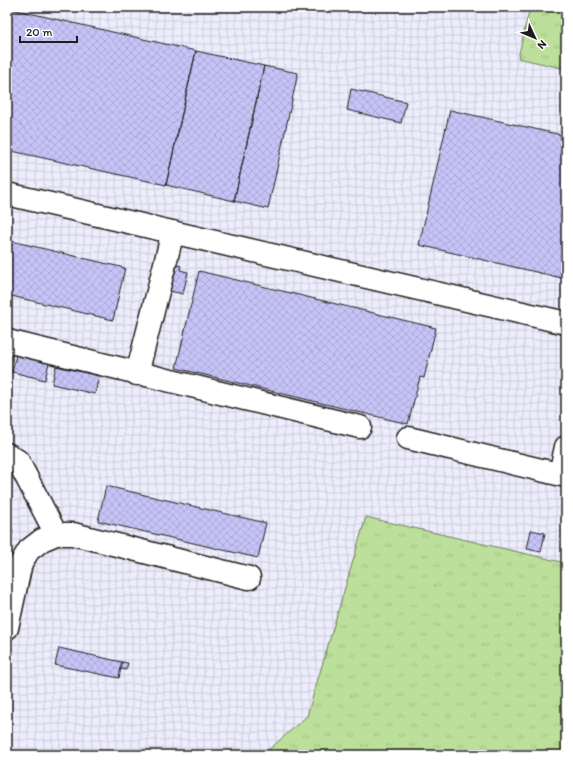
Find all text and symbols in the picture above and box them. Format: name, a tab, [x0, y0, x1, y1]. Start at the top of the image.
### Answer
scale bar	[20, 18, 77, 44]
north arrow	[515, 18, 555, 58]
text: 20 m	[26, 25, 53, 39]
text: N	[535, 37, 549, 52]

